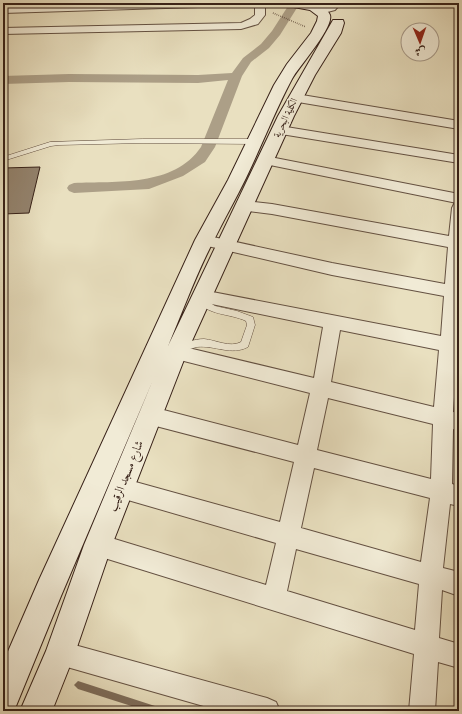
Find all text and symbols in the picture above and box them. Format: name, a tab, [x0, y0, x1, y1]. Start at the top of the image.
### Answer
north arrow	[400, 22, 440, 62]
text: ش	[415, 44, 426, 58]
street label: الكلية البحرية	[271, 96, 301, 140]
street label: شارع مسجد الرقيب	[105, 438, 150, 515]

